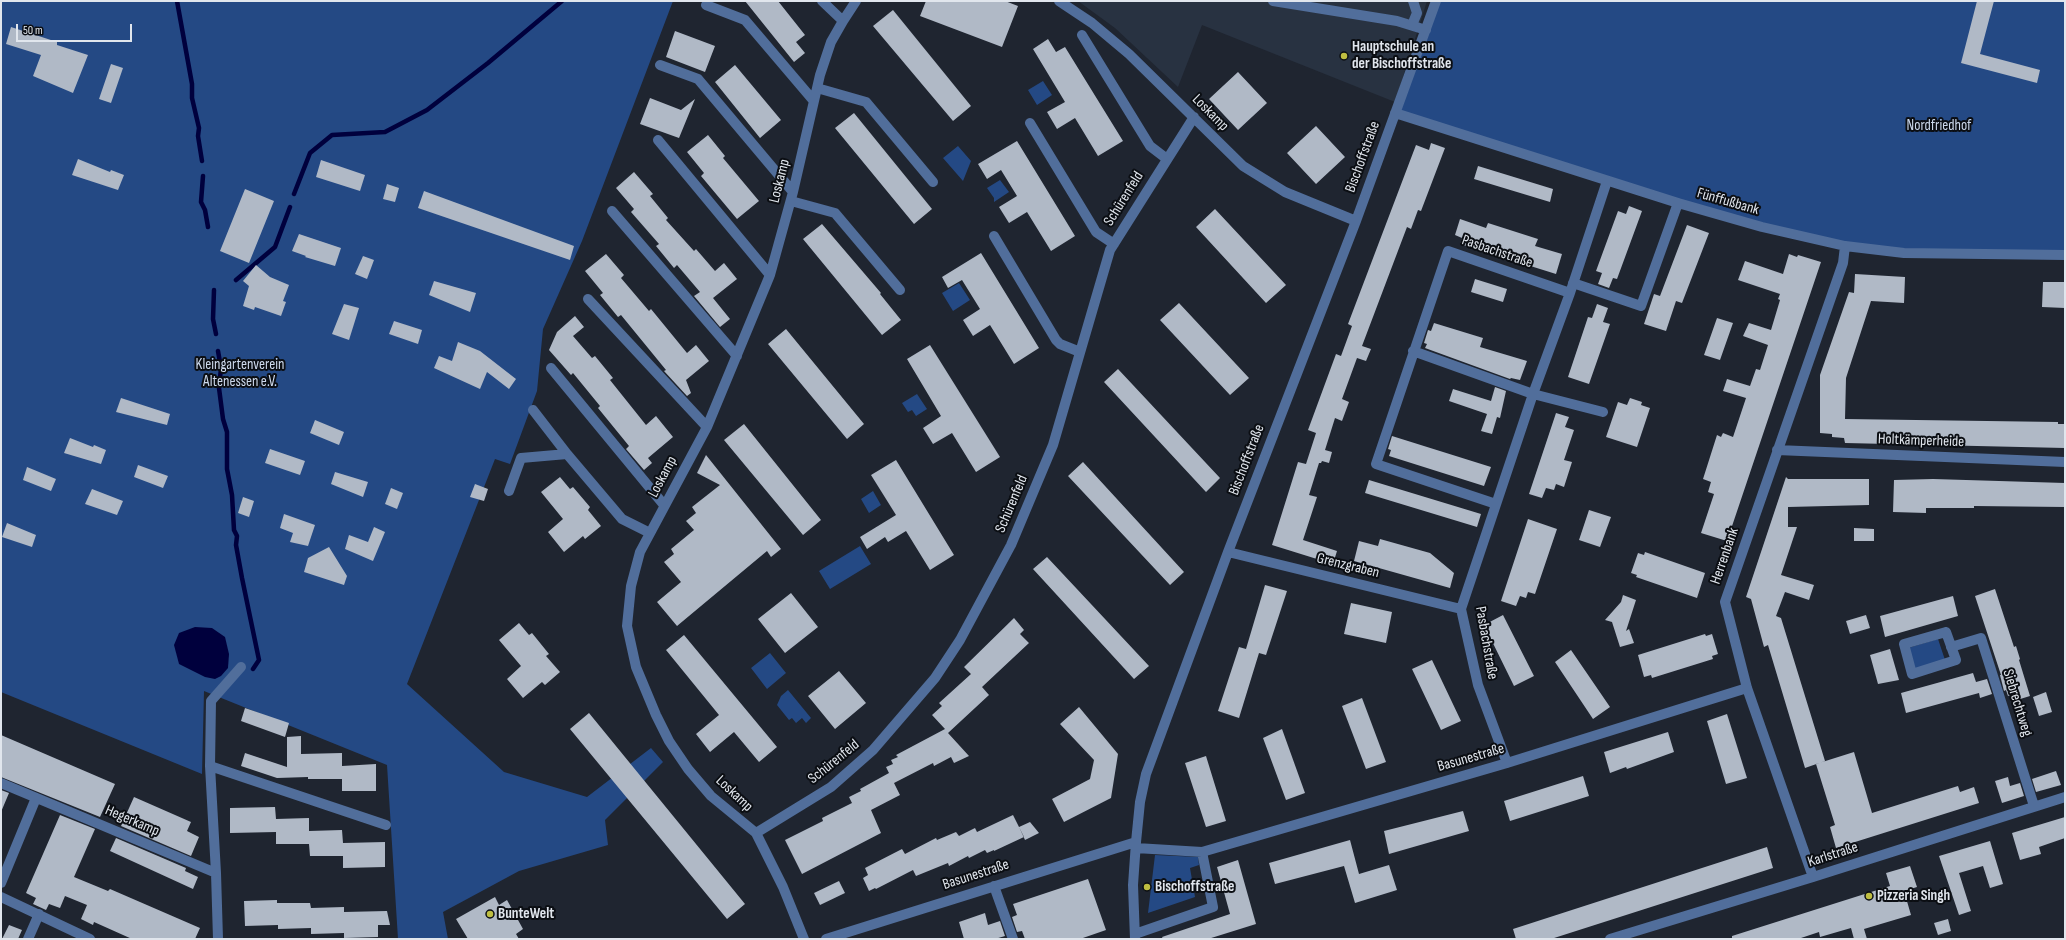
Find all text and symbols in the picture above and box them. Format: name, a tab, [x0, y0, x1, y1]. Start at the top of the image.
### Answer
scale bar	[18, 16, 134, 42]
text: 50 m	[23, 23, 43, 38]
place label: Hauptschule an der Bischoffstraße	[1352, 38, 1451, 73]
marker: Hauptschule an der Bischoffstraße	[1339, 51, 1349, 61]
street label: Loskamp	[1188, 91, 1232, 135]
park label: Nordfriedhof	[1907, 117, 1971, 135]
street label: Bischoffstraße	[1342, 119, 1384, 195]
street label: Loskamp	[766, 157, 794, 205]
street label: Schürenfeld	[1100, 168, 1148, 230]
street label: Fünffußbank	[1695, 185, 1761, 219]
street label: Pasbachstraße	[1459, 231, 1535, 273]
park label: Kleingartenverein Altenessen e.V.	[196, 356, 284, 391]
street label: Bischoffstraße	[1225, 422, 1269, 498]
street label: Holtkämperheide	[1878, 430, 1964, 452]
street label: Loskamp	[645, 453, 681, 501]
street label: Schürenfeld	[992, 473, 1032, 535]
street label: Herrenbank	[1707, 525, 1743, 587]
street label: Grenzgraben	[1315, 550, 1381, 582]
street label: Pasbachstraße	[1471, 605, 1501, 681]
street label: Siebrechtweg	[1998, 667, 2036, 739]
street label: Schürenfeld	[805, 736, 863, 788]
street label: Basunestraße	[1435, 740, 1507, 776]
street label: Loskamp	[712, 772, 756, 816]
street label: Hegerkamp	[102, 802, 162, 840]
street label: Karlstraße	[1806, 838, 1860, 872]
street label: Basunestraße	[941, 856, 1011, 894]
place label: Bischoffstraße	[1155, 878, 1234, 896]
marker: Bischoffstraße	[1142, 882, 1152, 892]
place label: Pizzeria Singh	[1877, 887, 1950, 905]
marker: Pizzeria Singh	[1864, 891, 1874, 901]
place label: BunteWelt	[498, 905, 554, 923]
marker: BunteWelt	[485, 909, 495, 919]

